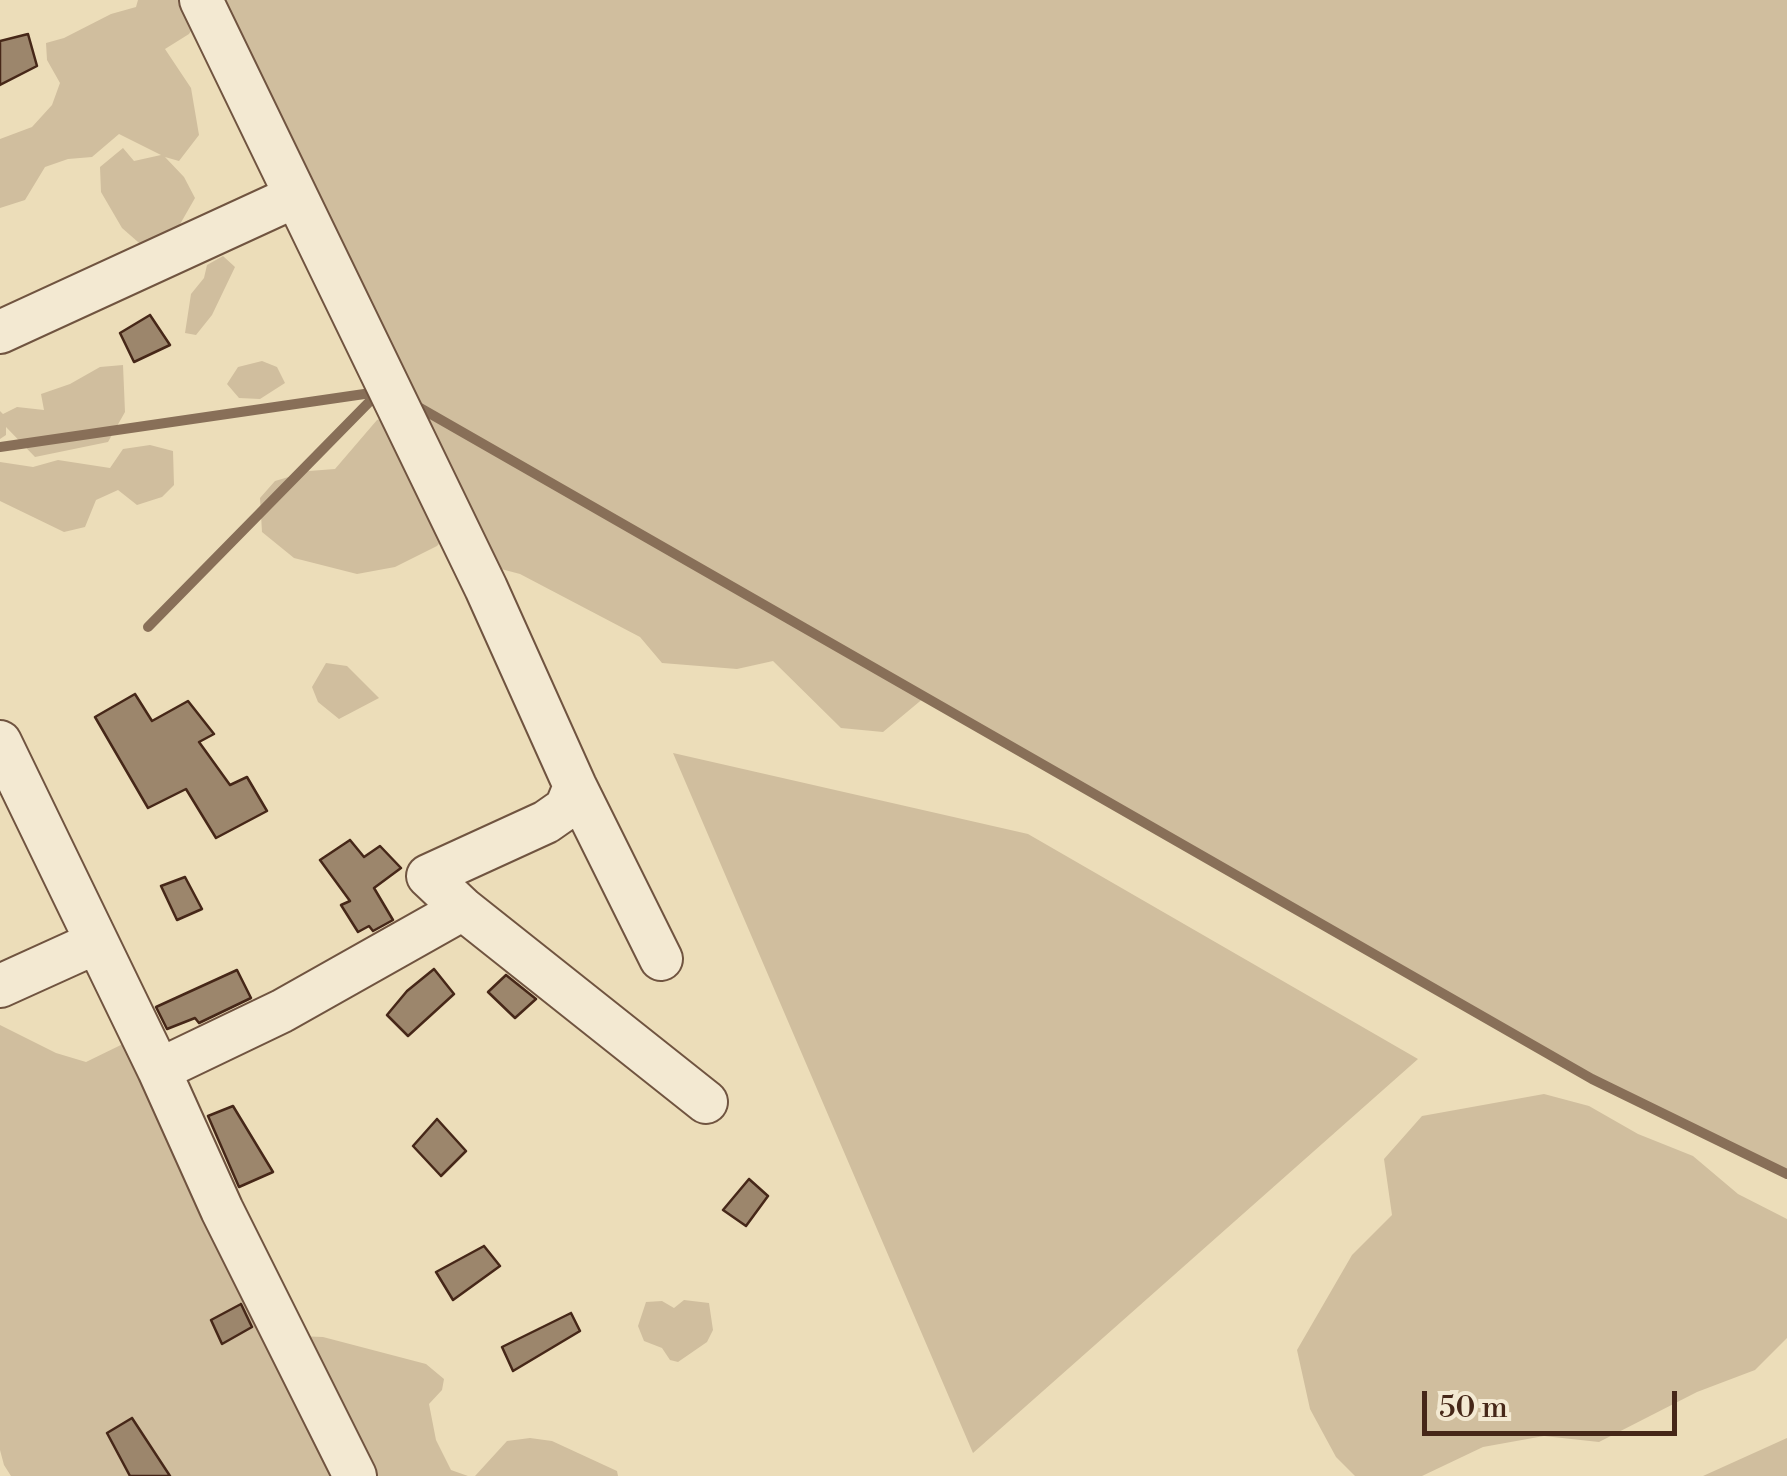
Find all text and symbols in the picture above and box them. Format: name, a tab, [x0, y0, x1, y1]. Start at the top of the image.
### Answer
scale bar	[1427, 1371, 1682, 1433]
text: 50 m	[1439, 1389, 1508, 1427]

